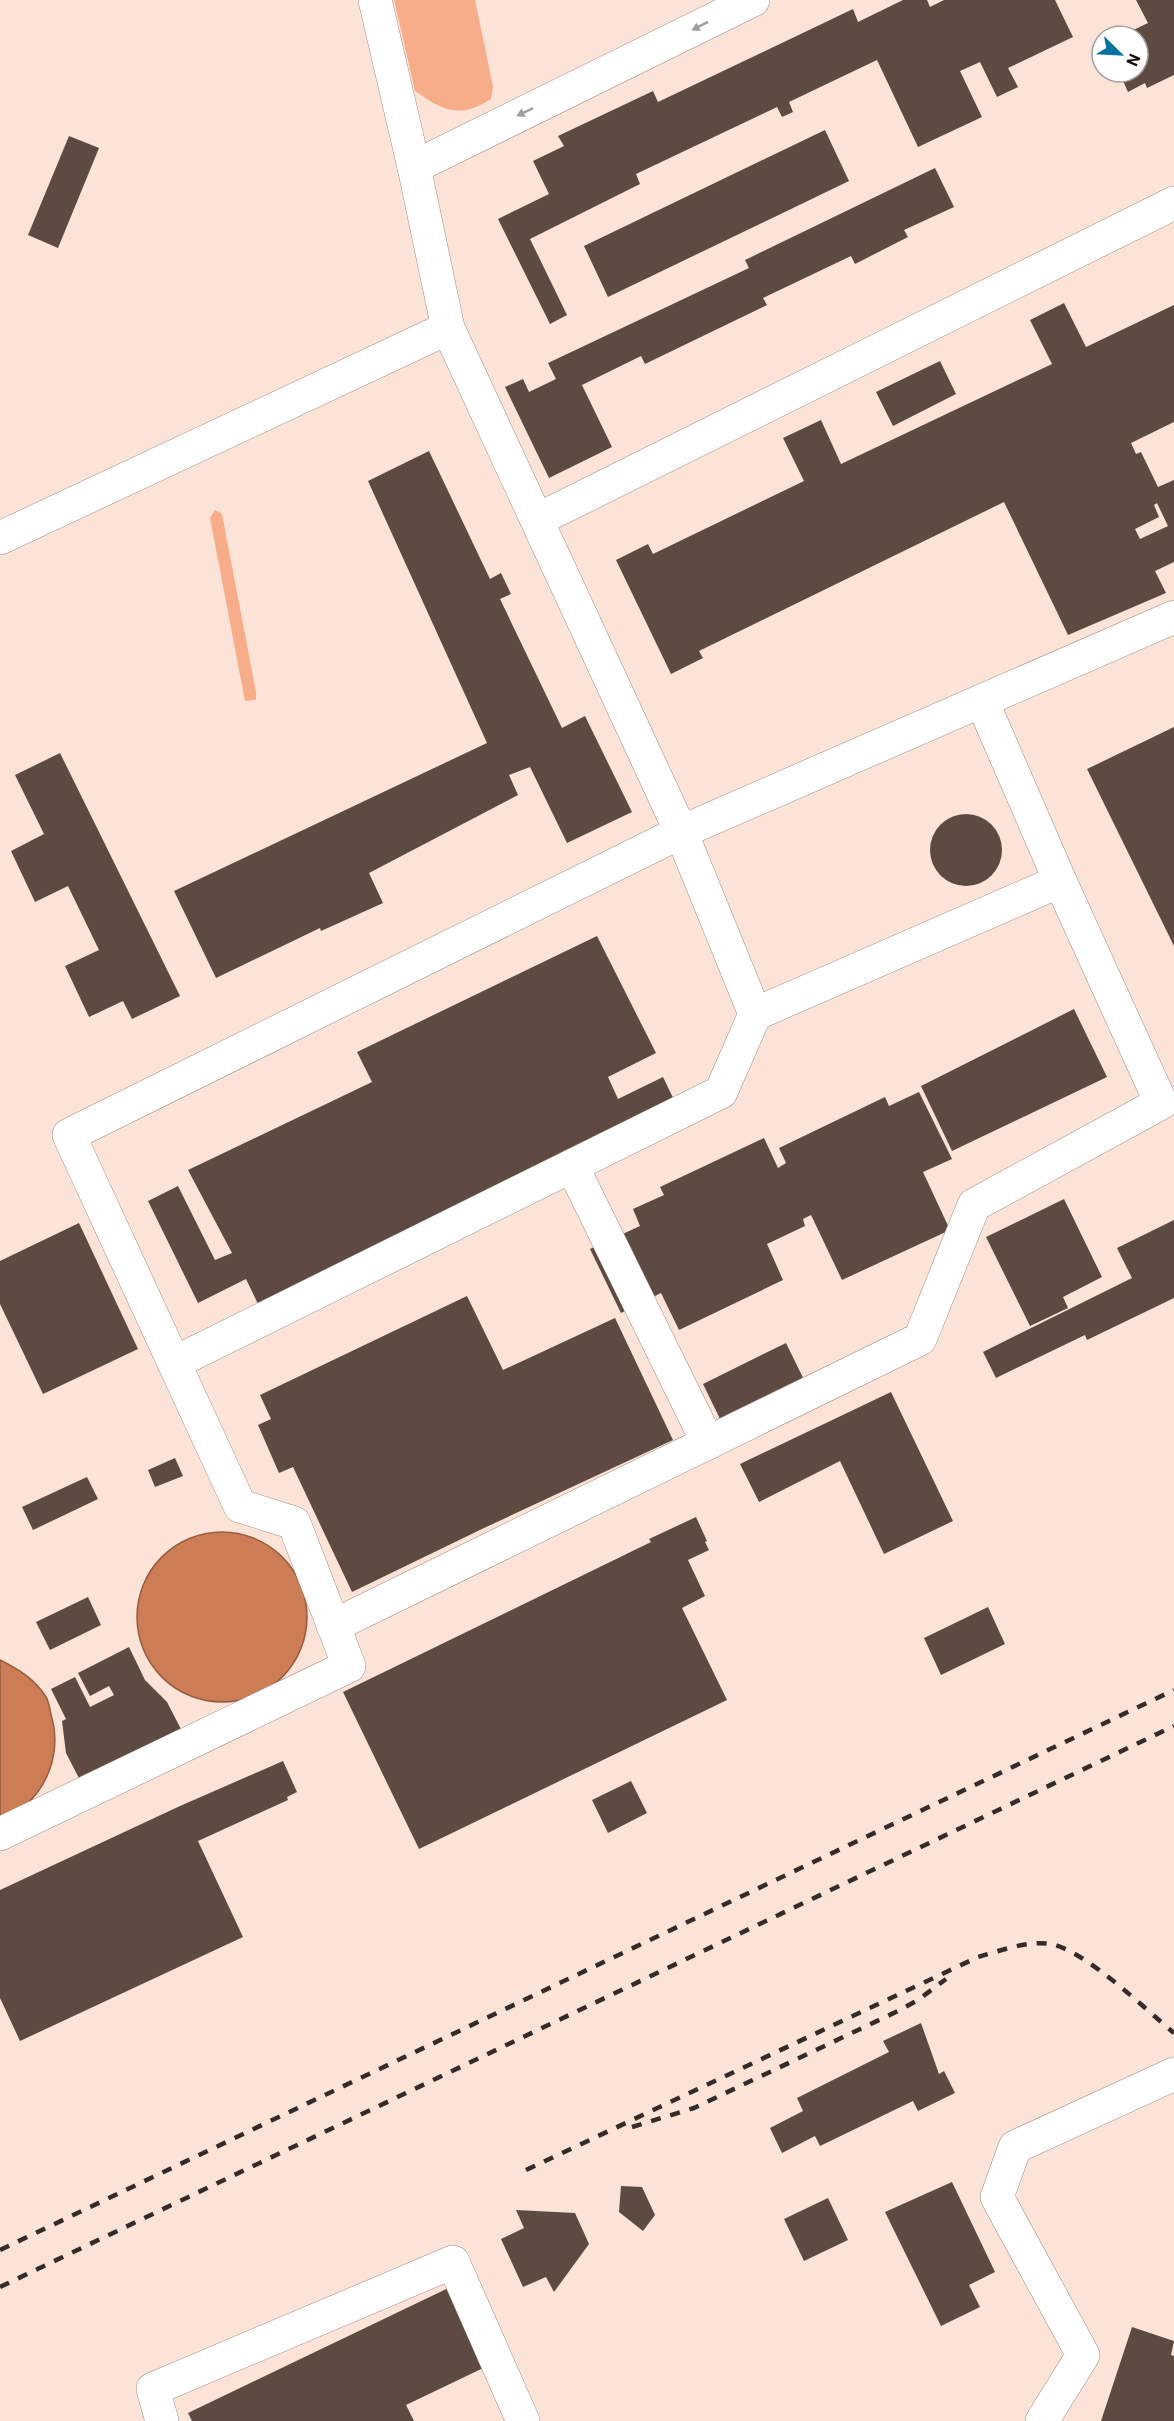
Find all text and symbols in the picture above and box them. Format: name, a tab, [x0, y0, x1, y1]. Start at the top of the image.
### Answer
one-way arrow	[692, 21, 709, 31]
north arrow	[1090, 24, 1150, 84]
text: N	[1122, 51, 1144, 69]
one-way arrow	[517, 108, 534, 117]

